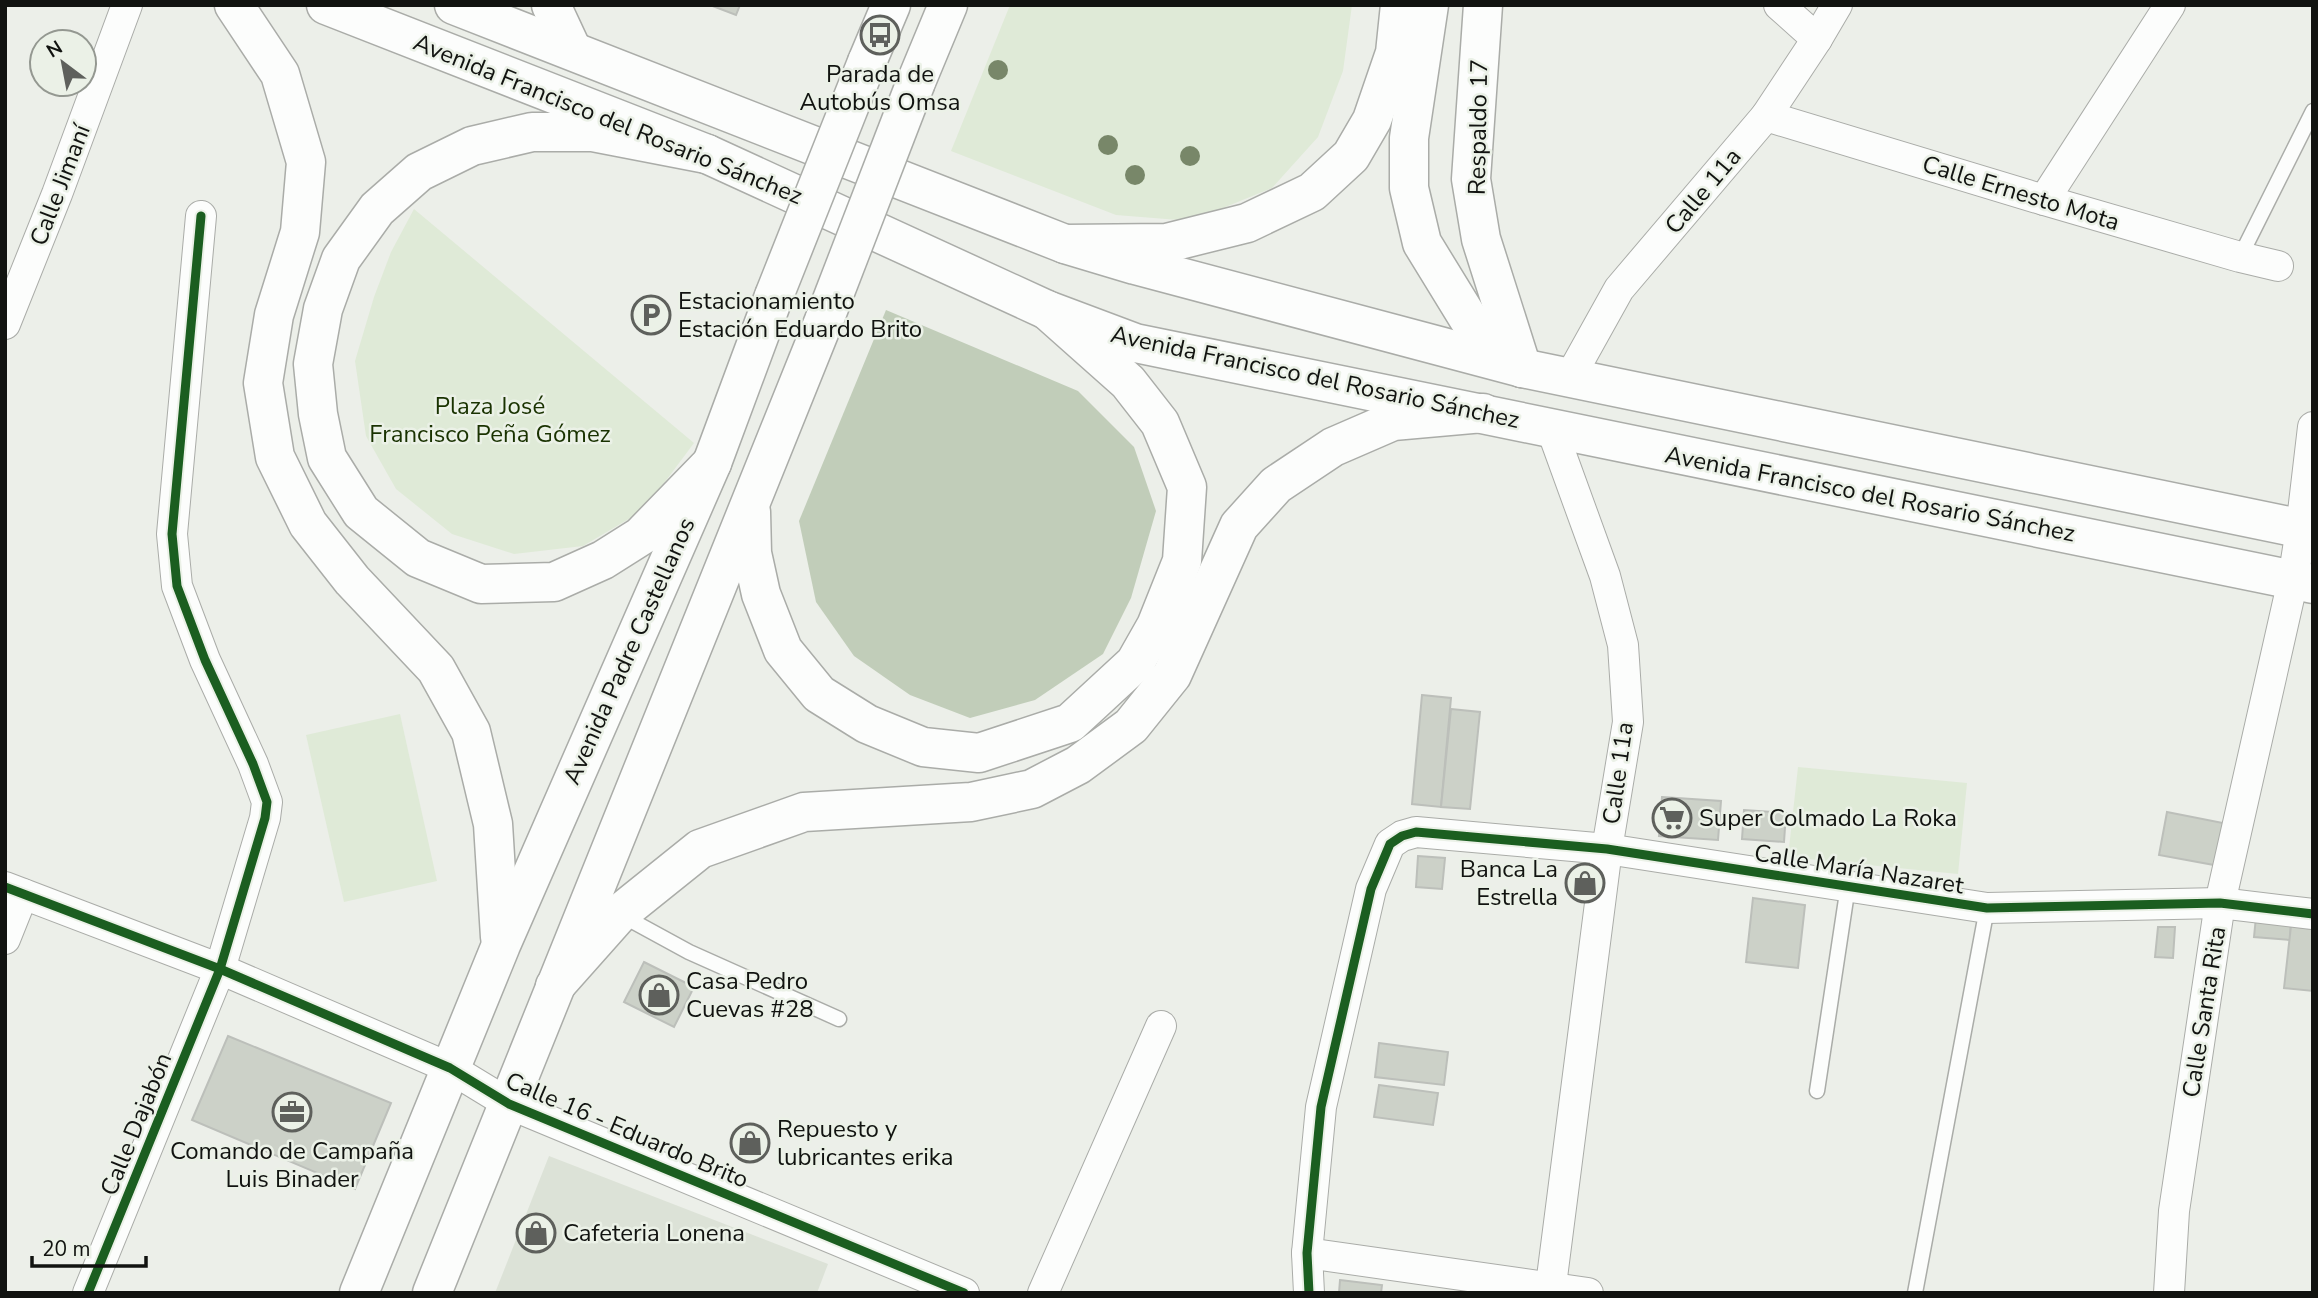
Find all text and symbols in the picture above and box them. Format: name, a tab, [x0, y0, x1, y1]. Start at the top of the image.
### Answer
bus stop icon: Parada de Autobús Omsa	[859, 14, 901, 56]
street label: Avenida Francisco del Rosario Sánchez	[409, 26, 807, 212]
north arrow	[28, 28, 98, 98]
text: N	[42, 35, 67, 64]
place label: Parada de Autobús Omsa	[800, 58, 960, 118]
street label: Respaldo 17	[1461, 59, 1495, 195]
street label: Calle Jimaní	[22, 119, 98, 250]
street label: Calle 11a	[1658, 141, 1748, 241]
street label: Calle Ernesto Mota	[1919, 148, 2123, 238]
place label: Estacionamiento Estación Eduardo Brito	[678, 285, 922, 345]
parking icon: Estacionamiento Estación Eduardo Brito	[630, 294, 672, 336]
street label: Avenida Francisco del Rosario Sánchez	[1108, 318, 1522, 436]
park label: Plaza José Francisco Peña Gómez	[369, 390, 611, 450]
street label: Avenida Francisco del Rosario Sánchez	[1662, 439, 2078, 549]
street label: Avenida Padre Castellanos	[556, 512, 702, 790]
street label: Calle 11a	[1595, 720, 1641, 826]
supermarket icon: Super Colmado La Roka	[1651, 797, 1693, 839]
place label: Super Colmado La Roka	[1699, 802, 1957, 834]
street label: Calle María Nazaret	[1752, 837, 1967, 901]
place label: Banca La Estrella	[1460, 853, 1558, 913]
shop icon: Banca La Estrella	[1564, 862, 1606, 904]
street label: Calle Santa Rita	[2175, 924, 2233, 1100]
place label: Casa Pedro Cuevas #28	[686, 965, 814, 1025]
shop icon: Casa Pedro Cuevas #28	[638, 974, 680, 1016]
street label: Calle Dajabón	[93, 1048, 179, 1200]
street label: Calle 16 - Eduardo Brito	[501, 1064, 753, 1196]
office icon: Comando de Campaña Luis Binader	[271, 1091, 313, 1133]
place label: Repuesto y lubricantes erika	[777, 1113, 953, 1173]
shop icon: Repuesto y lubricantes erika	[729, 1122, 771, 1164]
place label: Comando de Campaña Luis Binader	[170, 1135, 414, 1195]
shop icon: Cafeteria Lonena	[515, 1212, 557, 1254]
place label: Cafeteria Lonena	[563, 1217, 745, 1249]
scale bar	[32, 1224, 145, 1268]
text: 20 m	[42, 1235, 91, 1263]

